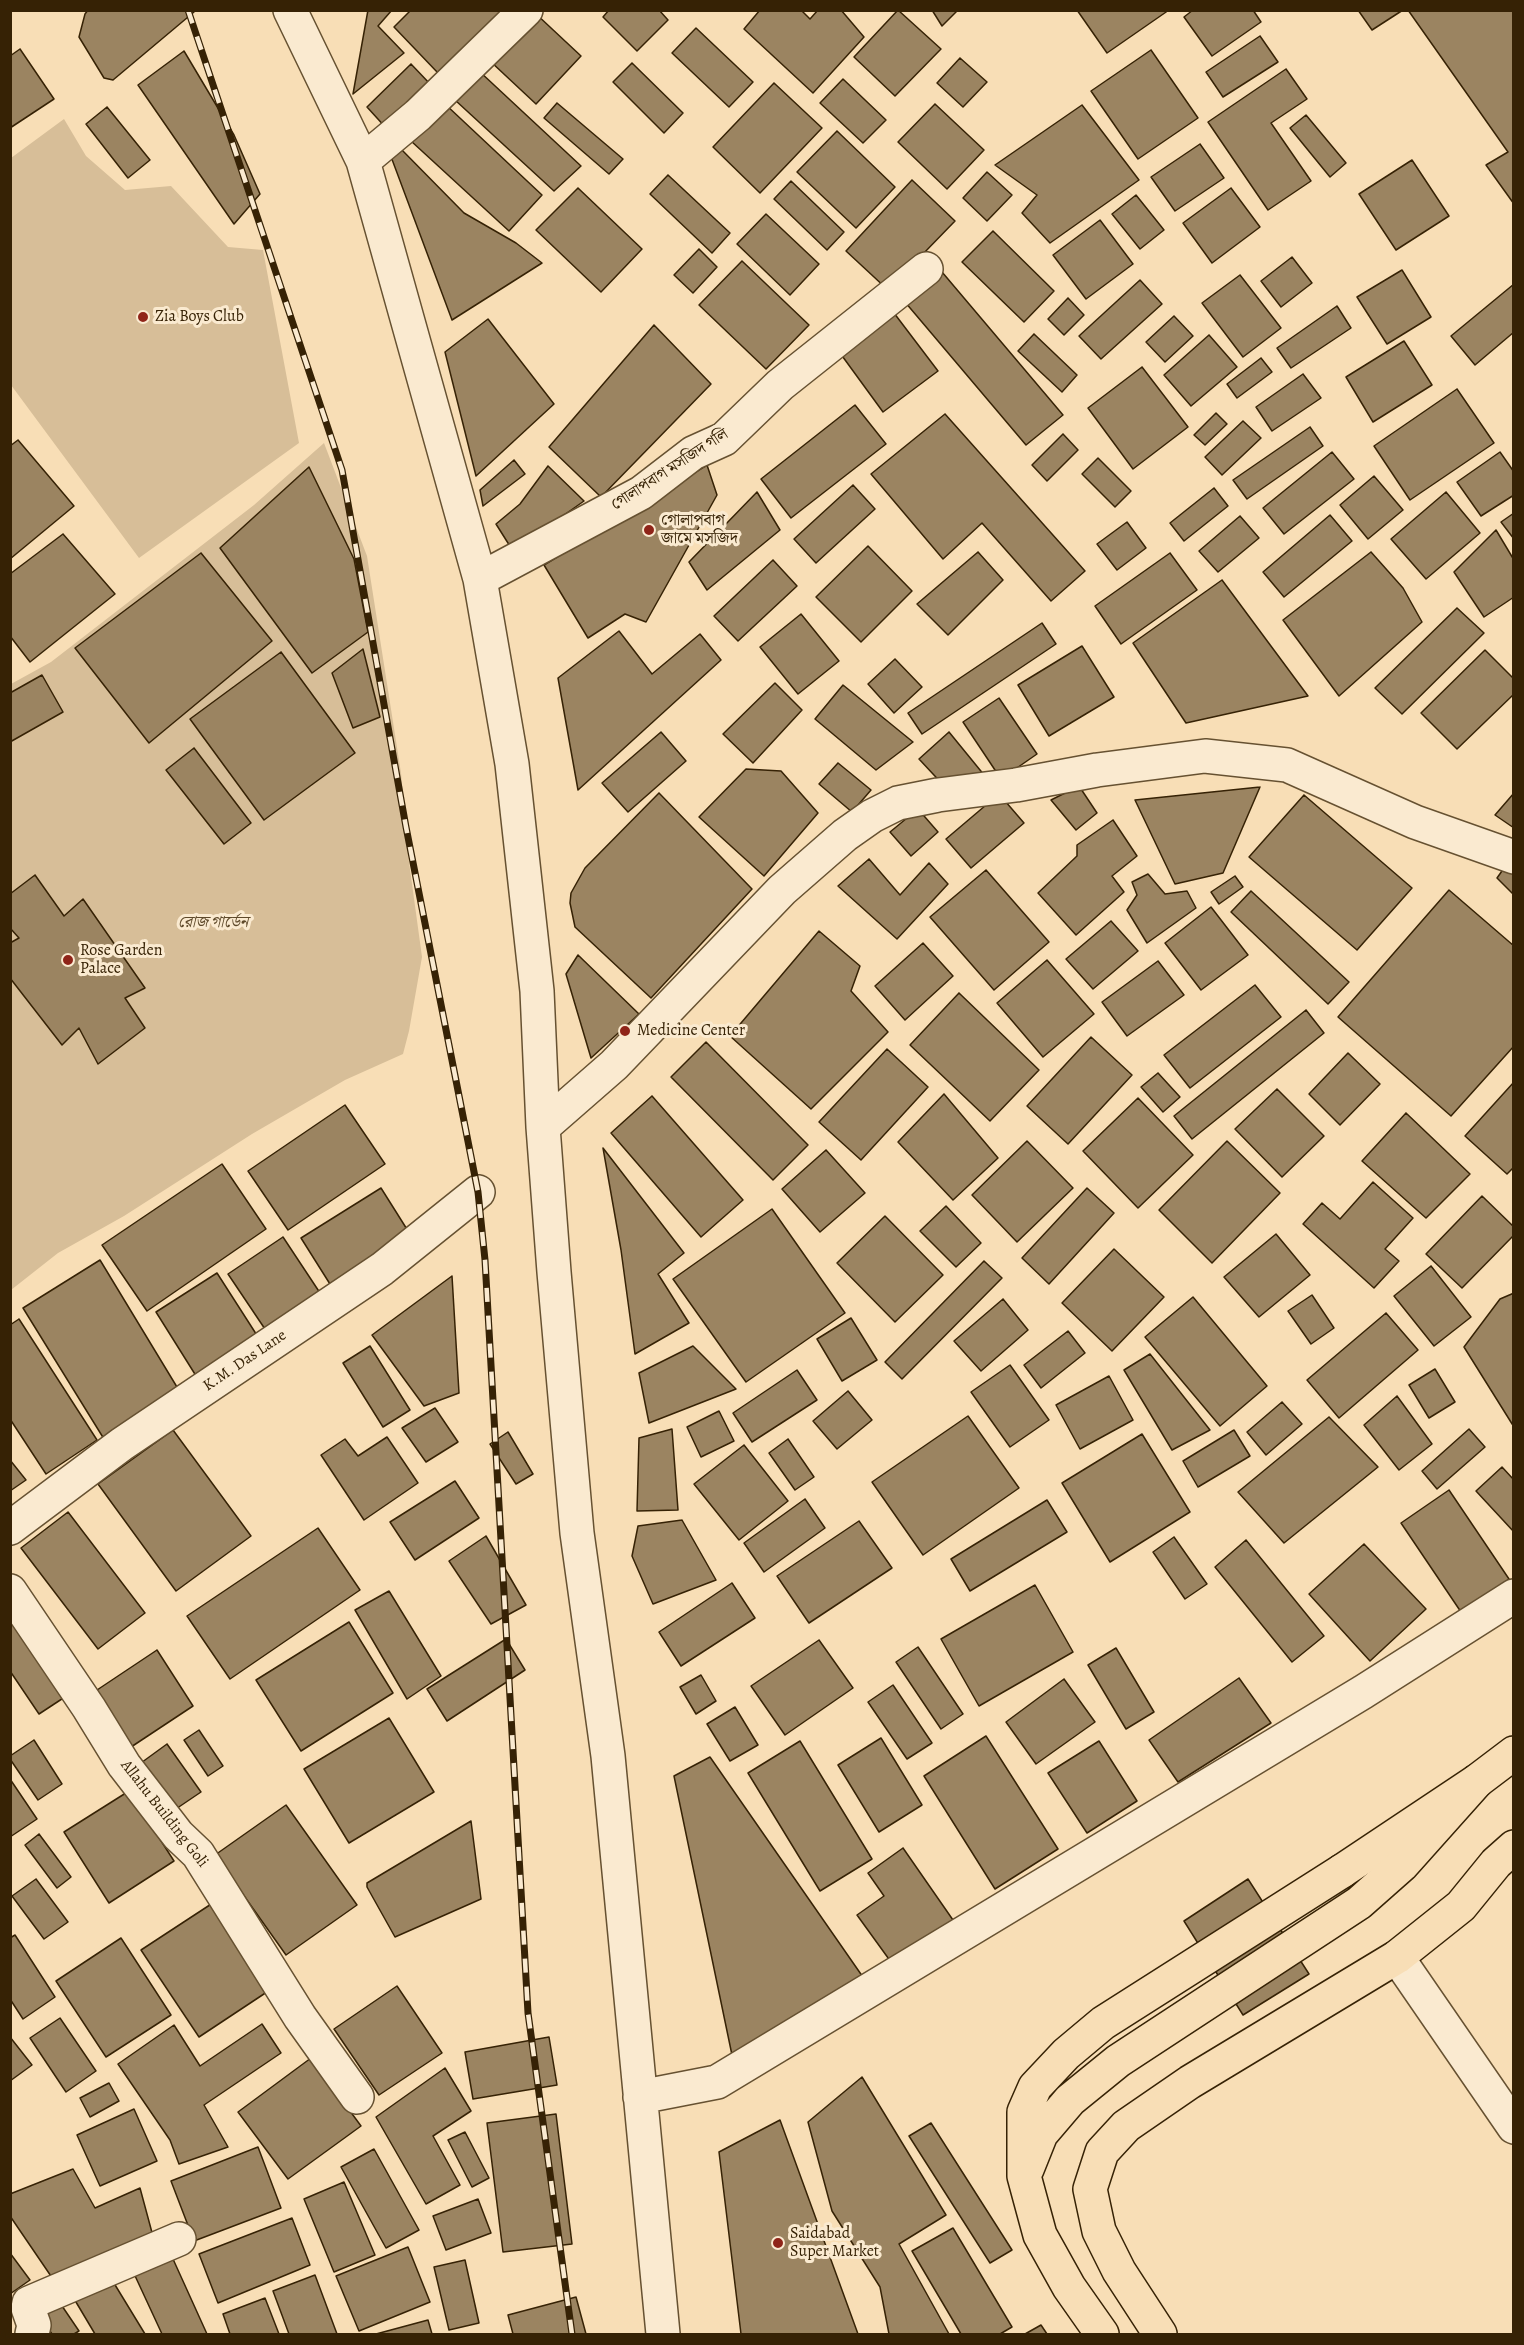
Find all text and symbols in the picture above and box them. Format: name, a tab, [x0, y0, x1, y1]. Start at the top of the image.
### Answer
place label: Zia Boys Club	[155, 307, 244, 327]
marker: Zia Boys Club	[136, 310, 150, 324]
street label: গোলাপবাগ মসজিদ গলি	[608, 425, 732, 515]
place label: গোলাপবাগ জামে মসজিদ	[661, 511, 738, 549]
marker: গোলাপবাগ জামে মসজিদ	[642, 523, 656, 537]
park label: রোজ গার্ডেন	[178, 913, 248, 933]
place label: Rose Garden Palace	[80, 941, 162, 979]
marker: Rose Garden Palace	[61, 953, 75, 967]
place label: Medicine Center	[637, 1021, 745, 1041]
marker: Medicine Center	[618, 1024, 632, 1038]
street label: K.M. Das Lane	[200, 1326, 290, 1396]
street label: Allahu Building Goli	[116, 1756, 212, 1872]
place label: Saidabad Super Market	[790, 2224, 879, 2262]
marker: Saidabad Super Market	[771, 2236, 785, 2250]

